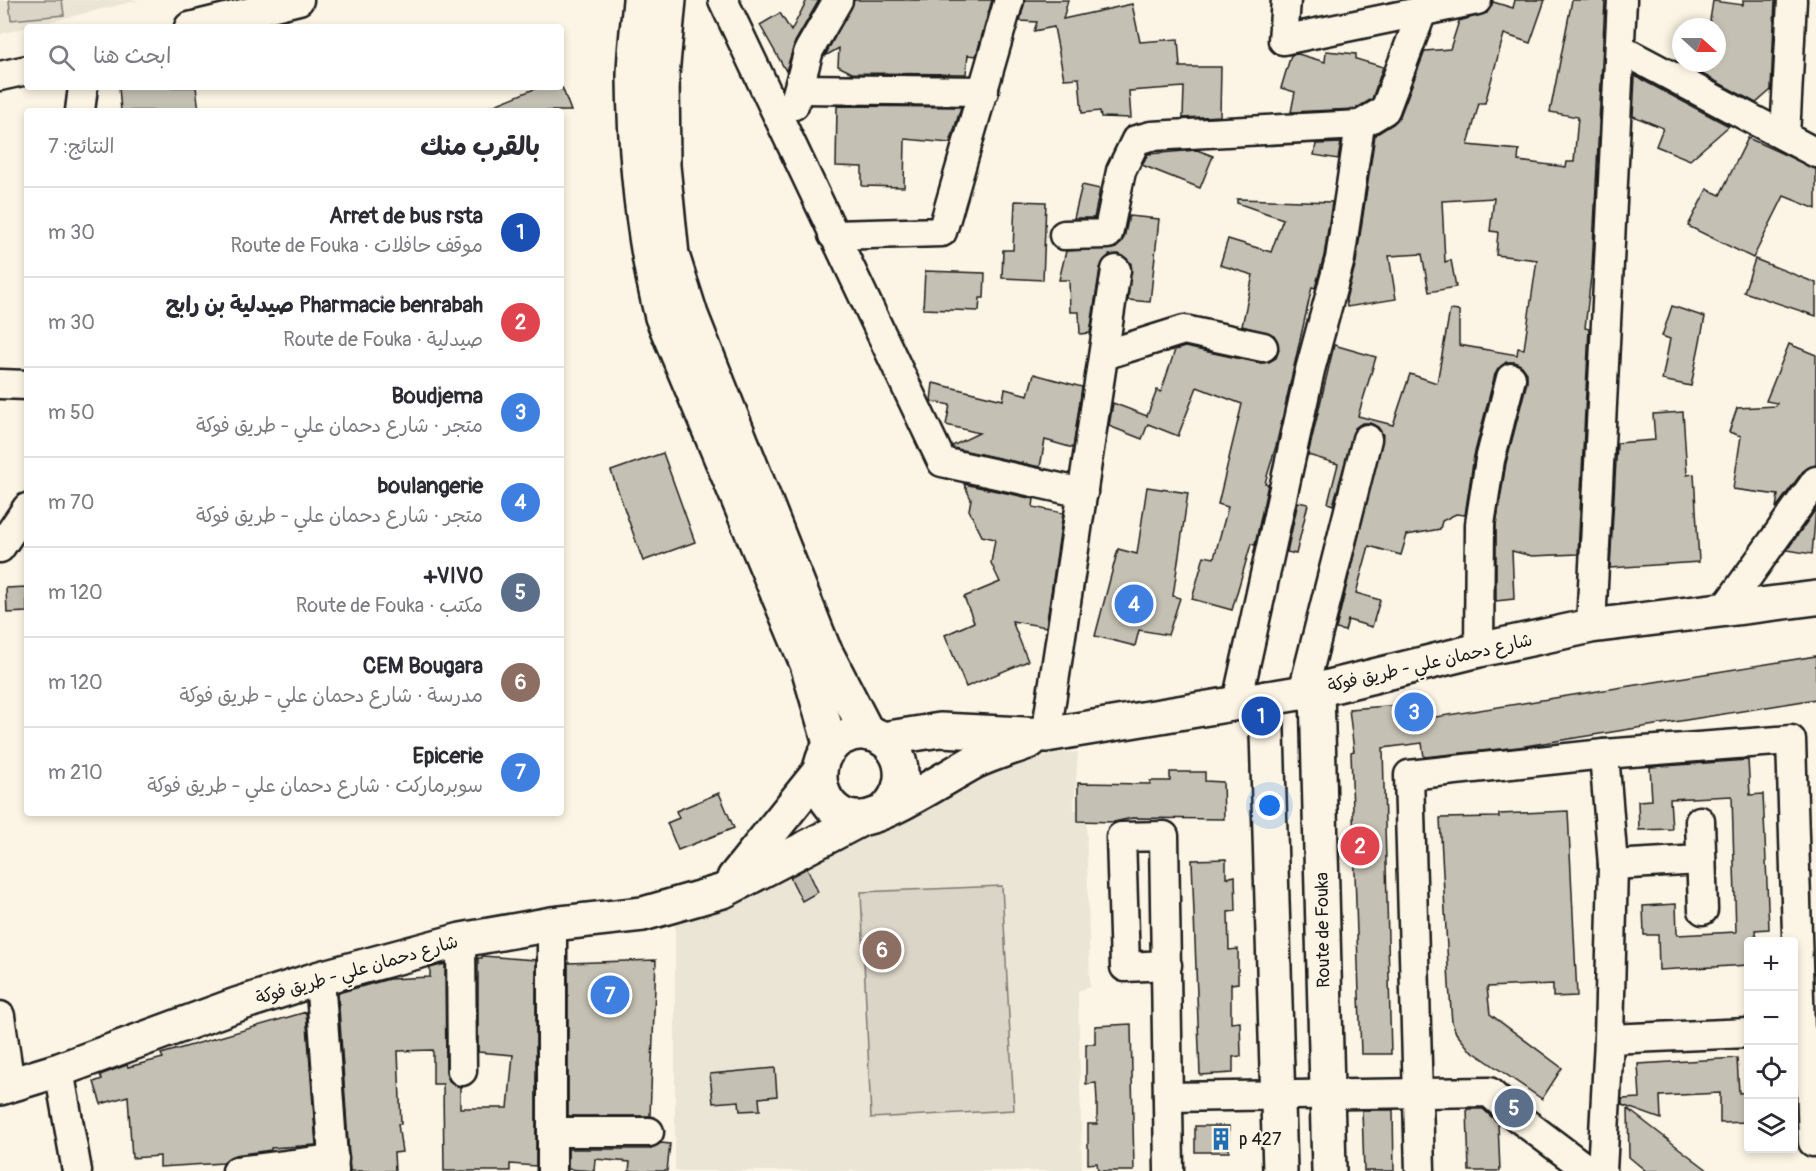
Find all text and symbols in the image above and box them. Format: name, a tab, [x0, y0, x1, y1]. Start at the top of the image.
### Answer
north arrow	[1672, 18, 1726, 72]
search box	[24, 24, 564, 90]
icon: search	[45, 41, 78, 74]
text: ابحث هنا	[93, 42, 171, 70]
text: بالقرب منك	[420, 131, 540, 163]
text: النتائج: 7	[48, 134, 114, 159]
text: Arret de bus rsta	[329, 202, 483, 230]
text: 30 m	[48, 220, 95, 245]
text: 1	[517, 220, 524, 245]
text: موقف حافلات · Route de Fouka	[230, 233, 483, 258]
text: Pharmacie benrabah صيدلية بن رابح	[164, 291, 483, 319]
text: 30 m	[48, 310, 95, 335]
text: 2	[515, 310, 526, 335]
text: صيدلية · Route de Fouka	[283, 327, 483, 352]
text: Boudjema	[391, 382, 483, 410]
text: 50 m	[48, 400, 95, 425]
text: 3	[515, 400, 526, 425]
text: متجر · شارع دحمان علي - طريق فوكة	[196, 413, 483, 438]
text: boulangerie	[378, 472, 483, 500]
text: 70 m	[48, 490, 94, 515]
text: 4	[515, 490, 526, 515]
text: متجر · شارع دحمان علي - طريق فوكة	[196, 503, 483, 528]
text: VIVO+	[424, 562, 483, 590]
text: 120 m	[48, 580, 103, 605]
text: 5	[515, 580, 526, 605]
pin: 4	[1114, 582, 1154, 626]
text: مكتب · Route de Fouka	[296, 593, 483, 618]
street label: شارع دحمان علي - طريق فوكة	[1325, 628, 1536, 702]
text: CEM Bougara	[363, 652, 483, 680]
text: 120 m	[48, 670, 103, 695]
text: 6	[515, 670, 526, 695]
text: مدرسة · شارع دحمان علي - طريق فوكة	[179, 683, 483, 708]
pin: 3	[1394, 690, 1434, 734]
pin: 1	[1242, 694, 1280, 738]
text: Epicerie	[413, 742, 483, 770]
text: 210 m	[48, 760, 103, 785]
text: 7	[515, 760, 526, 785]
text: سوبرماركت · شارع دحمان علي - طريق فوكة	[147, 773, 483, 798]
your location	[1255, 791, 1284, 820]
pin: 2	[1340, 824, 1380, 868]
street label: Route de Fouka	[1310, 872, 1336, 988]
pin: 6	[862, 928, 902, 972]
street label: شارع دحمان علي - طريق فوكة	[253, 930, 462, 1014]
map controls	[1744, 937, 1798, 1153]
button: +	[1744, 937, 1798, 991]
pin: 7	[590, 972, 630, 1018]
button: −	[1744, 991, 1798, 1045]
button: locate	[1744, 1045, 1798, 1099]
pin: 5	[1494, 1086, 1534, 1130]
button: layers	[1744, 1099, 1798, 1153]
building icon: p 427	[1208, 1126, 1234, 1152]
place label: p 427	[1239, 1128, 1282, 1151]

